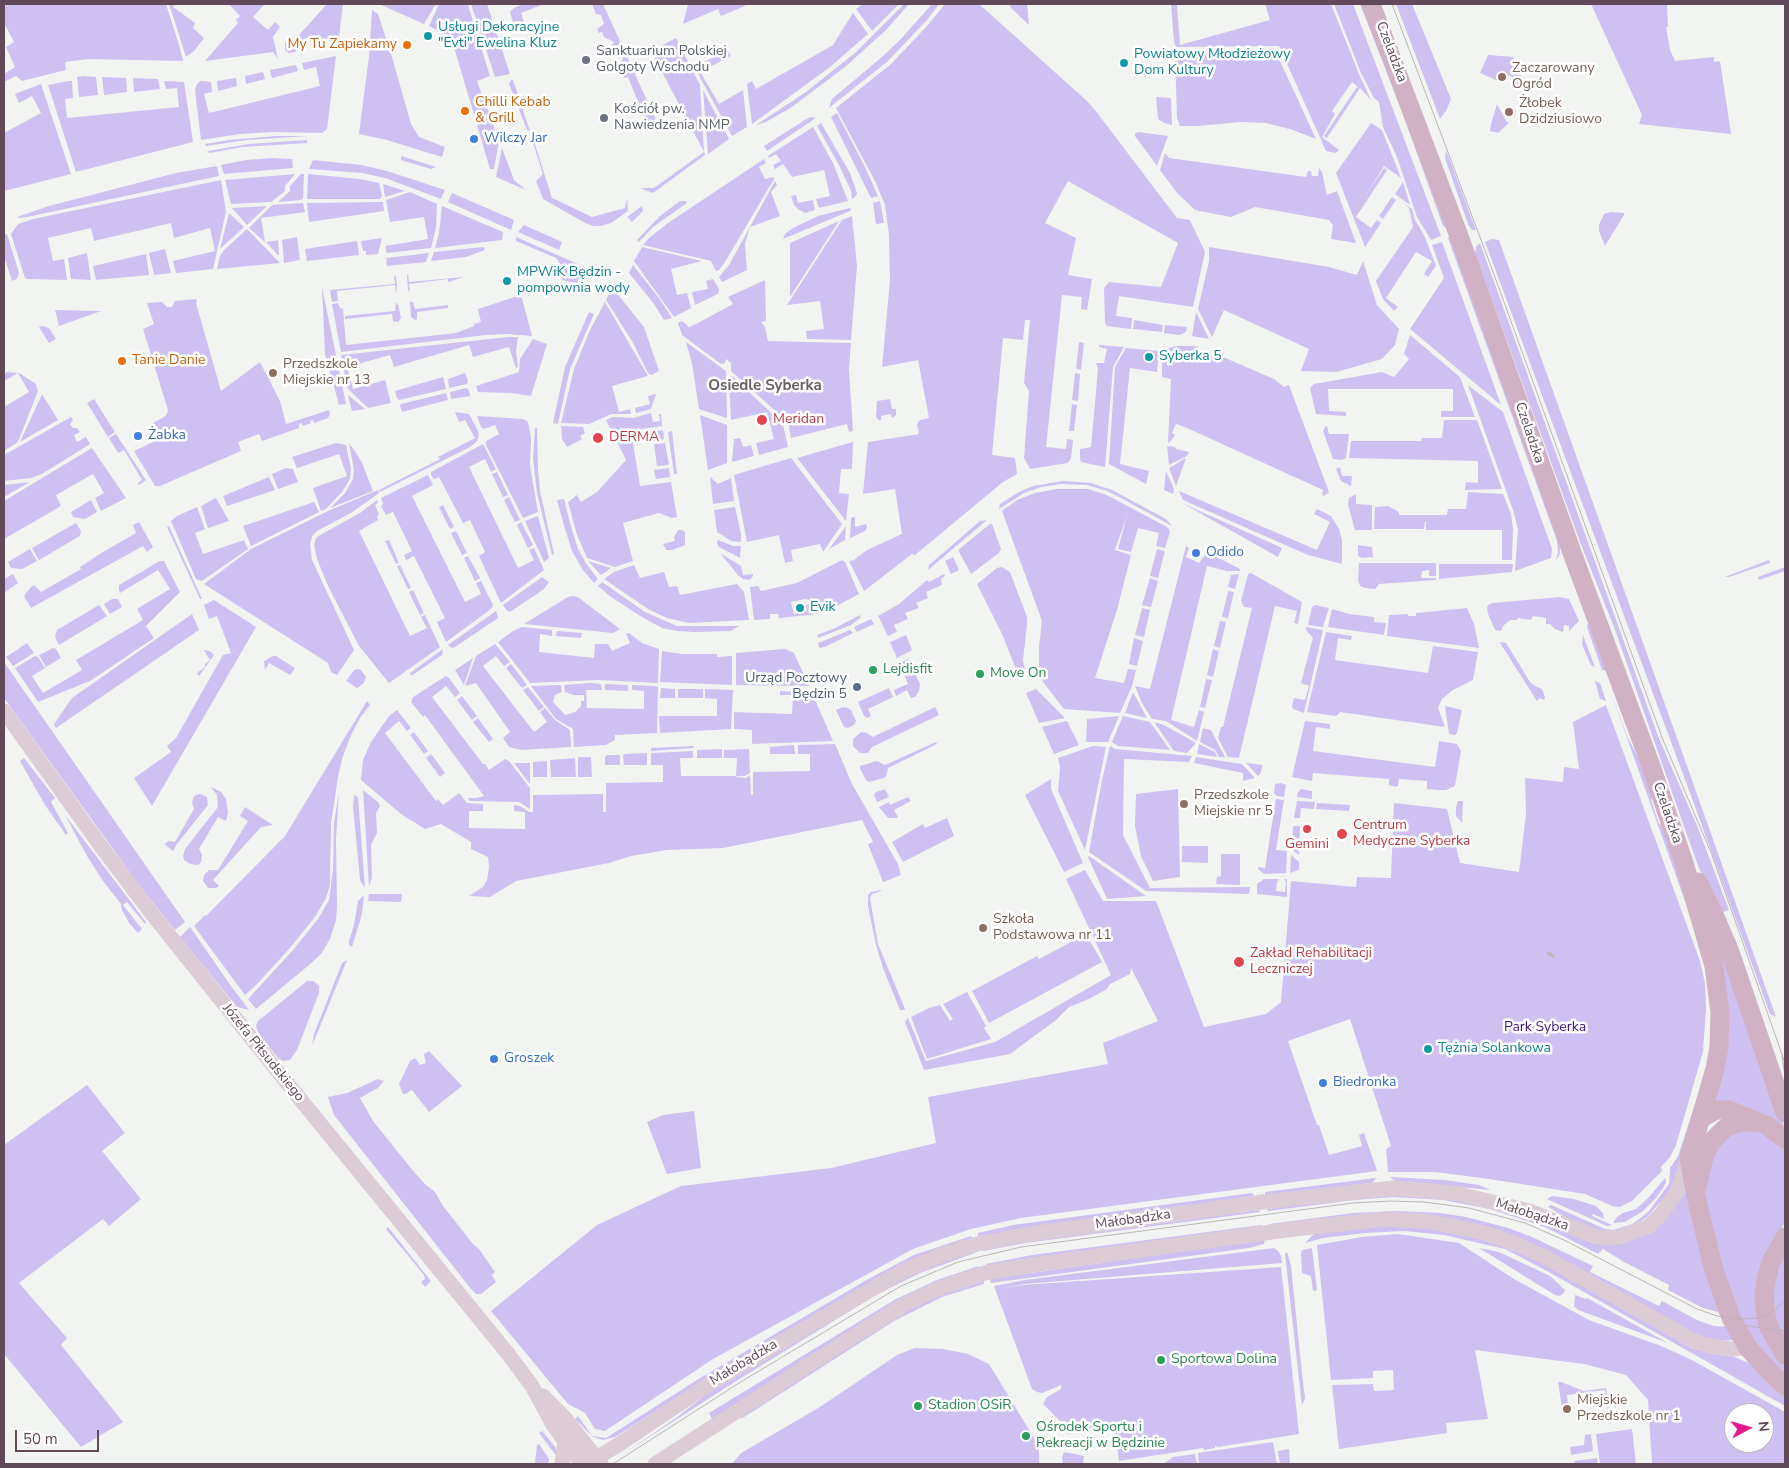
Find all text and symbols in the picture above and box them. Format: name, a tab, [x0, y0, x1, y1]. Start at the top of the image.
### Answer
street label: Czeladzka	[1372, 19, 1410, 85]
place label: Usługi Dekoracyjne "Evti" Ewelina Kluz	[438, 20, 559, 52]
marker: Usługi Dekoracyjne "Evti" Ewelina Kluz	[422, 30, 434, 42]
place label: My Tu Zapiekamy	[288, 37, 397, 53]
marker: My Tu Zapiekamy	[401, 39, 413, 51]
place label: Sanktuarium Polskiej Golgoty Wschodu	[596, 44, 727, 76]
place label: Powiatowy Młodzieżowy Dom Kultury	[1134, 47, 1290, 80]
marker: Sanktuarium Polskiej Golgoty Wschodu	[580, 54, 592, 66]
marker: Powiatowy Młodzieżowy Dom Kultury	[1118, 57, 1130, 69]
place label: Zaczarowany Ogród	[1512, 61, 1595, 94]
marker: Zaczarowany Ogród	[1496, 71, 1508, 83]
place label: Chilli Kebab & Grill	[475, 95, 551, 128]
place label: Żłobek Dzidziusiowo	[1519, 96, 1602, 128]
place label: Kościół pw. Nawiedzenia NMP	[614, 102, 730, 134]
marker: Chilli Kebab & Grill	[459, 105, 471, 117]
marker: Żłobek Dzidziusiowo	[1503, 106, 1515, 118]
marker: Kościół pw. Nawiedzenia NMP	[598, 112, 610, 124]
place label: Wilczy Jar	[484, 131, 547, 147]
marker: Wilczy Jar	[468, 133, 480, 145]
place label: MPWiK Będzin - pompownia wody	[517, 265, 630, 298]
marker: MPWiK Będzin - pompownia wody	[501, 275, 513, 287]
place label: Syberka 5	[1159, 349, 1222, 365]
marker: Syberka 5	[1143, 351, 1155, 363]
place label: Tanie Danie	[132, 353, 205, 369]
marker: Tanie Danie	[116, 355, 128, 367]
place label: Przedszkole Miejskie nr 13	[283, 357, 370, 390]
marker: Przedszkole Miejskie nr 13	[267, 367, 279, 379]
district label: Osiedle Syberka	[708, 377, 822, 395]
street label: Czeladzka	[1511, 400, 1547, 466]
place label: Meridan	[773, 412, 824, 428]
marker: Meridan	[755, 413, 769, 427]
place label: Żabka	[148, 428, 186, 444]
marker: Żabka	[132, 430, 144, 442]
place label: DERMA	[609, 430, 659, 446]
marker: DERMA	[591, 431, 605, 445]
place label: Odido	[1206, 545, 1244, 561]
marker: Odido	[1190, 547, 1202, 559]
place label: Evik	[810, 600, 835, 616]
marker: Evik	[794, 602, 806, 614]
place label: Lejdisfit	[883, 662, 932, 678]
marker: Lejdisfit	[867, 664, 879, 676]
place label: Move On	[990, 666, 1046, 682]
marker: Move On	[974, 668, 986, 680]
place label: Urząd Pocztowy Będzin 5	[745, 671, 847, 704]
marker: Urząd Pocztowy Będzin 5	[851, 681, 863, 693]
street label: Czeladzka	[1649, 780, 1685, 846]
place label: Przedszkole Miejskie nr 5	[1194, 788, 1273, 820]
marker: Przedszkole Miejskie nr 5	[1178, 798, 1190, 810]
place label: Centrum Medyczne Syberka	[1353, 818, 1470, 850]
marker: Gemini	[1301, 823, 1313, 835]
marker: Centrum Medyczne Syberka	[1335, 827, 1349, 841]
place label: Gemini	[1285, 837, 1329, 853]
place label: Szkoła Podstawowa nr 11	[993, 912, 1112, 944]
marker: Szkoła Podstawowa nr 11	[977, 922, 989, 934]
place label: Zakład Rehabilitacji Leczniczej	[1250, 946, 1372, 979]
marker: Zakład Rehabilitacji Leczniczej	[1232, 955, 1246, 969]
street label: Józefa Piłsudskiego	[218, 1001, 308, 1105]
park label: Park Syberka	[1504, 1020, 1586, 1036]
place label: Tężnia Solankowa	[1438, 1041, 1551, 1057]
marker: Tężnia Solankowa	[1422, 1043, 1434, 1055]
place label: Groszek	[504, 1051, 554, 1067]
marker: Groszek	[488, 1053, 500, 1065]
place label: Biedronka	[1333, 1075, 1396, 1091]
marker: Biedronka	[1317, 1077, 1329, 1089]
street label: Małobądzka	[1493, 1195, 1571, 1235]
street label: Małobądzka	[1094, 1206, 1172, 1234]
street label: Małobądzka	[707, 1336, 781, 1390]
place label: Sportowa Dolina	[1171, 1352, 1277, 1368]
marker: Sportowa Dolina	[1155, 1354, 1167, 1366]
place label: Miejskie Przedszkole nr 1	[1577, 1393, 1681, 1425]
place label: Stadion OSiR	[928, 1398, 1012, 1414]
marker: Stadion OSiR	[912, 1400, 924, 1412]
marker: Miejskie Przedszkole nr 1	[1561, 1403, 1573, 1415]
north arrow	[1724, 1403, 1774, 1453]
scale bar	[18, 1420, 101, 1452]
place label: Ośrodek Sportu i Rekreacji w Będzinie	[1036, 1420, 1165, 1452]
text: N	[1753, 1420, 1773, 1433]
text: 50 m	[23, 1429, 58, 1449]
marker: Ośrodek Sportu i Rekreacji w Będzinie	[1020, 1430, 1032, 1442]

